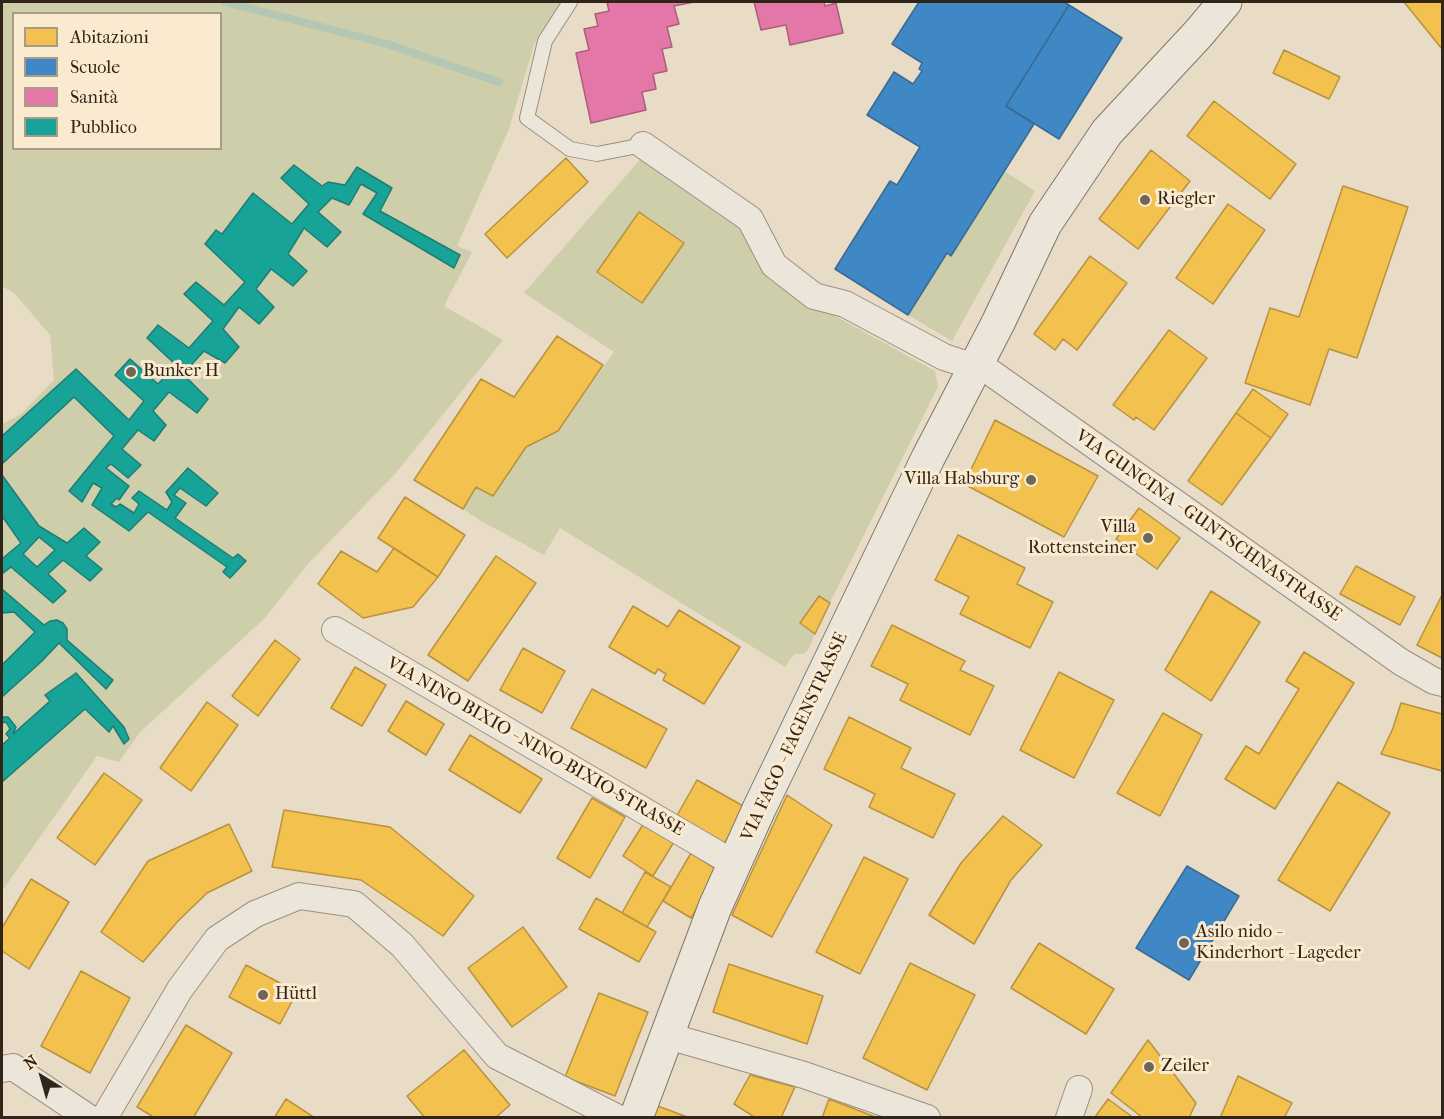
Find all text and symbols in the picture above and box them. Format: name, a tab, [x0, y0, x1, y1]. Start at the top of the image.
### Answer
legend	[12, 12, 222, 150]
text: Abitazioni	[70, 27, 149, 48]
text: Scuole	[70, 57, 120, 78]
text: Sanità	[70, 87, 118, 108]
text: Pubblico	[70, 117, 137, 138]
place label: Riegler	[1157, 189, 1215, 211]
marker: Riegler	[1138, 193, 1152, 207]
place label: Bunker H	[143, 361, 219, 383]
marker: Bunker H	[124, 365, 138, 379]
street label: VIA GUNCINA - GUNTSCHNASTRASSE	[1071, 425, 1345, 627]
place label: Villa Habsburg	[905, 469, 1019, 491]
marker: Villa Habsburg	[1024, 473, 1038, 487]
place label: Villa Rottensteiner	[1028, 517, 1136, 560]
marker: Villa Rottensteiner	[1141, 531, 1155, 545]
street label: VIA FAGO - FAGENSTRASSE	[737, 629, 853, 845]
street label: VIA NINO BIXIO - NINO-BIXIO-STRASSE	[382, 653, 688, 841]
place label: Asilo nido - Kinderhort - Lageder	[1196, 922, 1361, 964]
marker: Asilo nido - Kinderhort - Lageder	[1177, 936, 1191, 950]
place label: Hüttl	[275, 984, 317, 1006]
marker: Hüttl	[256, 988, 270, 1002]
north arrow	[12, 1047, 72, 1107]
text: N	[20, 1051, 41, 1073]
place label: Zeiler	[1161, 1056, 1209, 1078]
marker: Zeiler	[1142, 1060, 1156, 1074]

